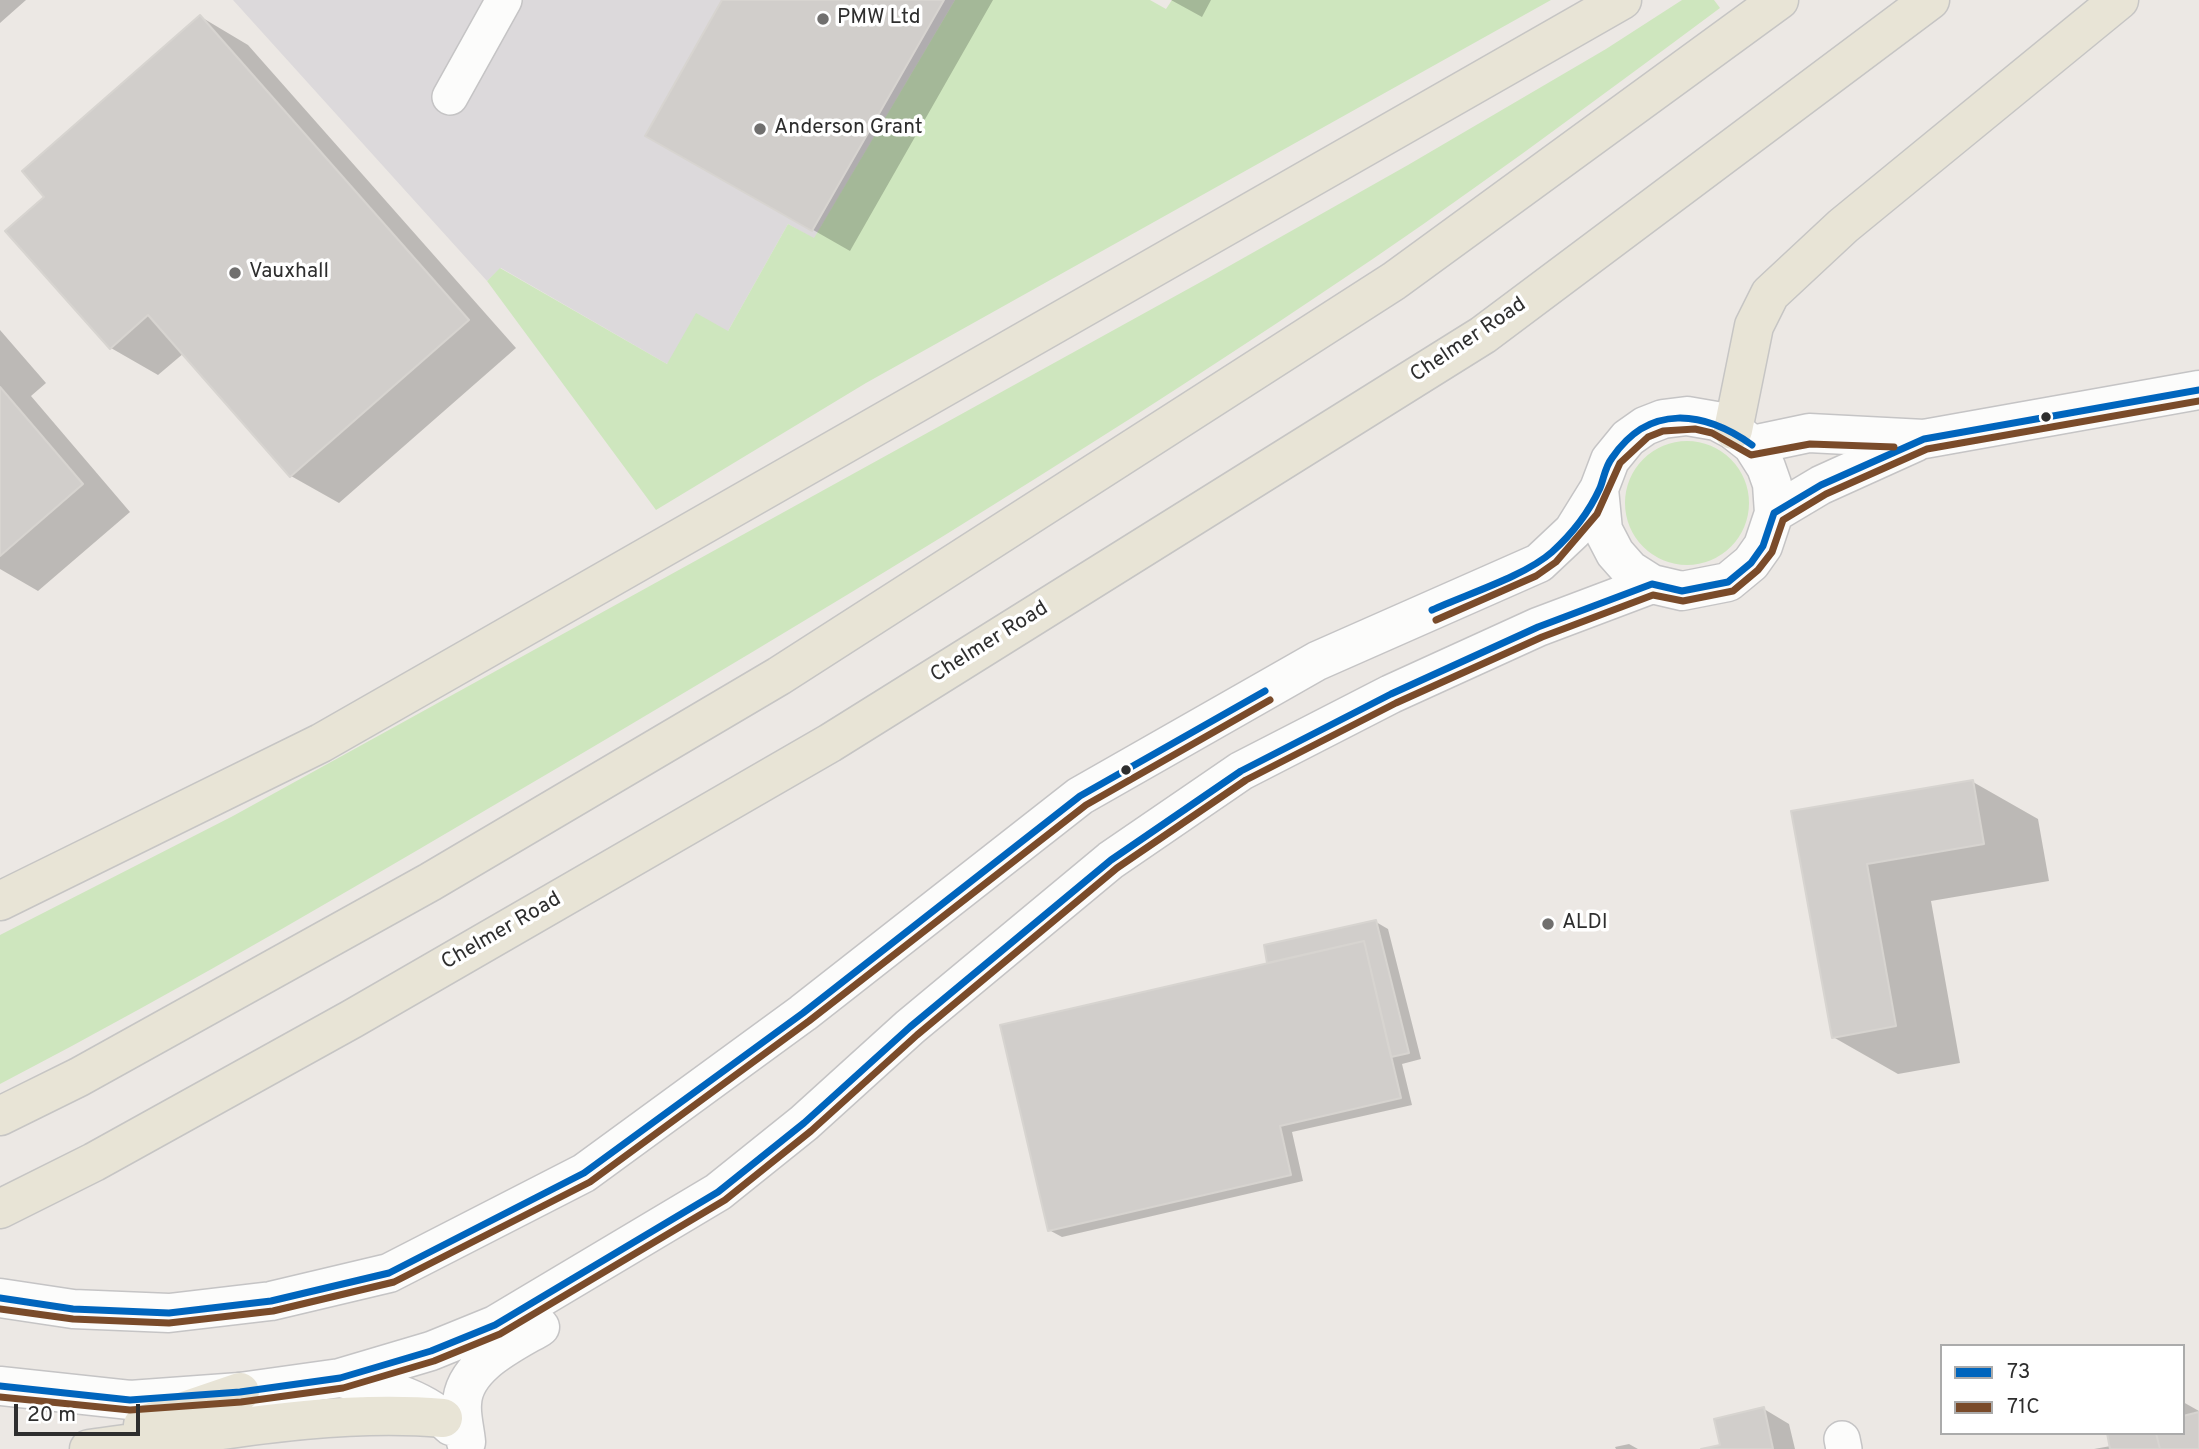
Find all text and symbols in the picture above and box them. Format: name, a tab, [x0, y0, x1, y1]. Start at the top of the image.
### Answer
place label: PMW Ltd	[837, 6, 921, 32]
marker: PMW Ltd	[815, 11, 831, 27]
place label: Anderson Grant	[774, 116, 923, 142]
marker: Anderson Grant	[752, 121, 768, 137]
place label: Vauxhall	[249, 260, 329, 286]
marker: Vauxhall	[227, 265, 243, 281]
street label: Chelmer Road	[1406, 293, 1532, 389]
unlabelled marker	[2039, 410, 2053, 424]
street label: Chelmer Road	[927, 597, 1053, 689]
unlabelled marker	[1119, 763, 1133, 777]
street label: Chelmer Road	[438, 888, 566, 976]
place label: ALDI	[1562, 911, 1608, 937]
marker: ALDI	[1540, 916, 1556, 932]
legend	[1940, 1344, 2185, 1435]
text: 73	[2007, 1359, 2030, 1386]
scale bar	[18, 1390, 144, 1434]
text: 71C	[2007, 1394, 2040, 1421]
text: 20 m	[27, 1402, 76, 1429]

